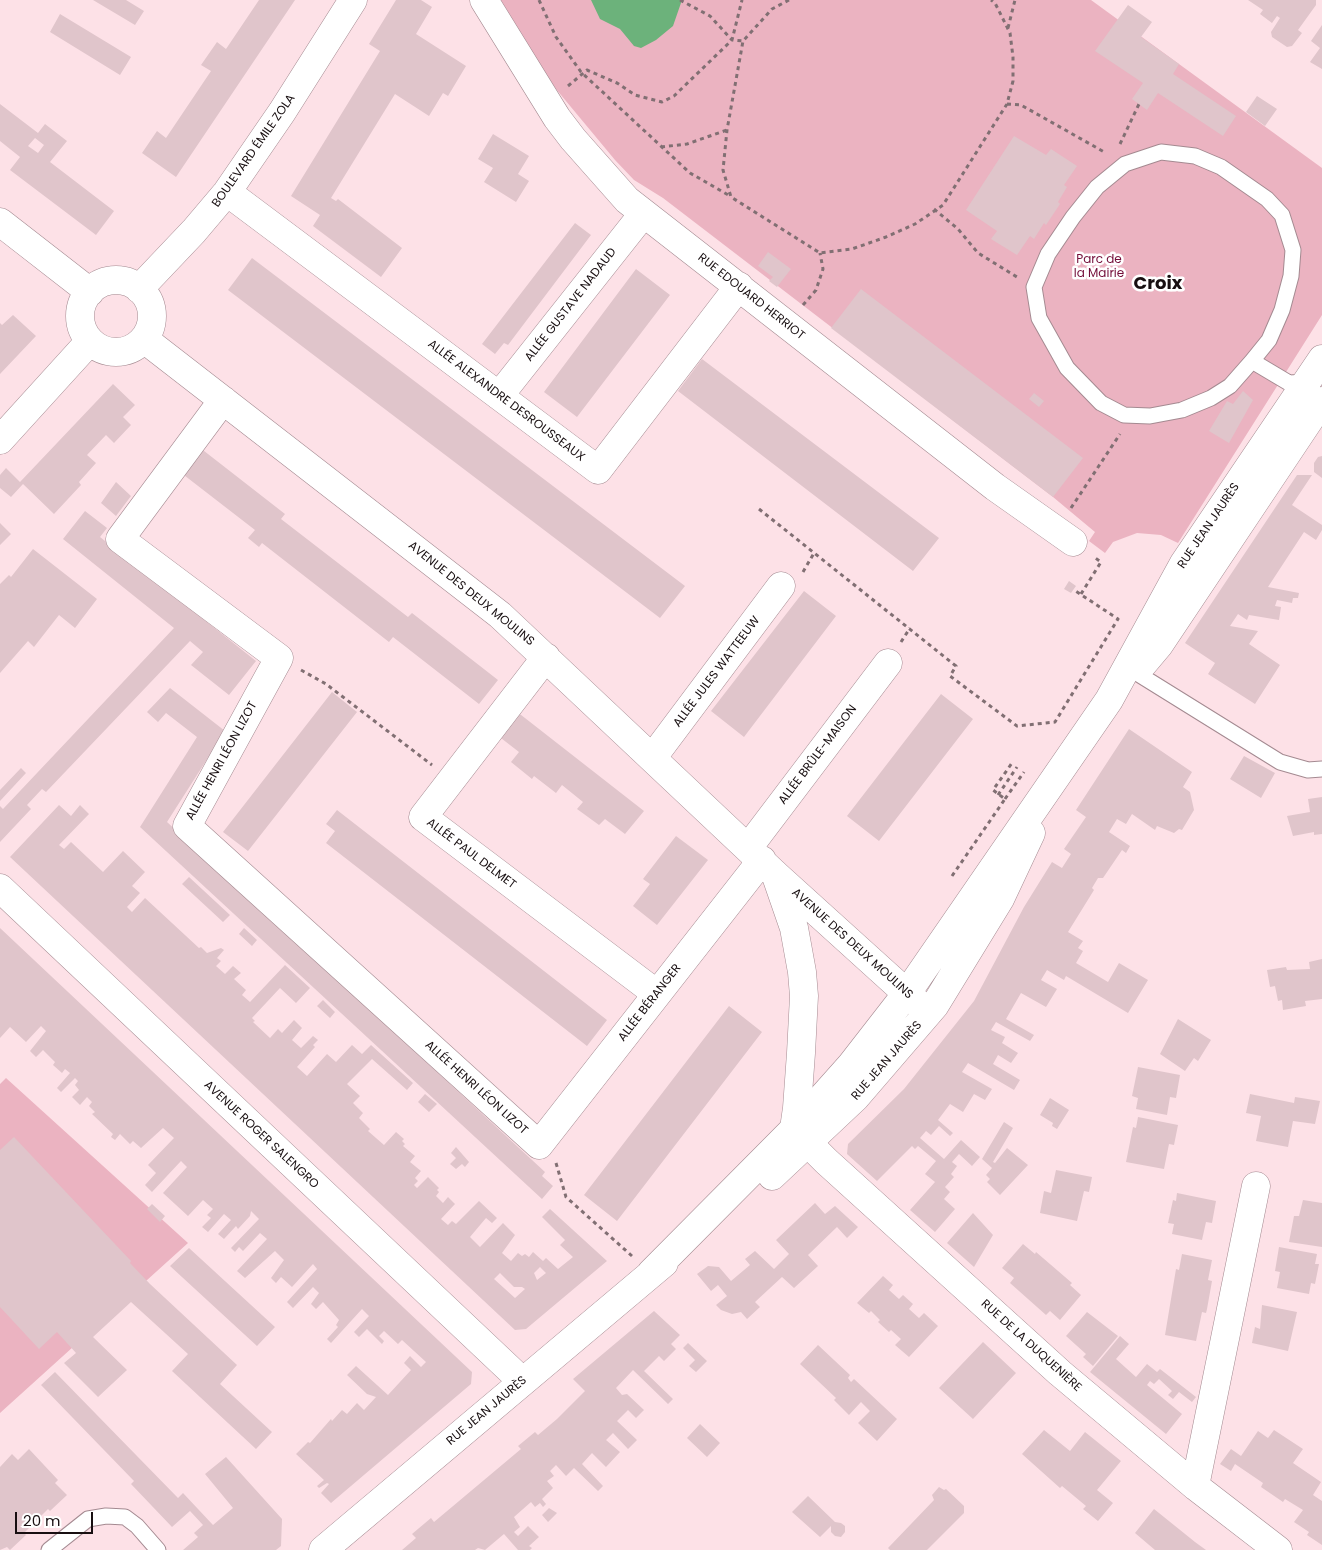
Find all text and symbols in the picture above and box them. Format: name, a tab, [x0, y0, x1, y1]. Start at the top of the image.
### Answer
street label: BOULEVARD ÉMILE ZOLA	[210, 92, 298, 210]
street label: ALLÉE GUSTAVE NADAUD	[522, 245, 620, 365]
street label: RUE EDOUARD HERRIOT	[695, 251, 807, 343]
park label: Parc de la Mairie	[1074, 253, 1124, 281]
district label: Croix	[1134, 273, 1182, 295]
street label: ALLÉE ALEXANDRE DESROUSSEAUX	[425, 337, 587, 465]
street label: RUE JEAN JAURÈS	[1175, 481, 1243, 571]
street label: AVENUE DES DEUX MOULINS	[405, 539, 537, 649]
street label: ALLÉE JULES WATTEEUW	[671, 614, 763, 730]
street label: ALLÉE HENRI LÉON LIZOT	[183, 699, 261, 823]
street label: ALLÉE BRÛLE-MAISON	[776, 702, 860, 808]
street label: ALLÉE PAUL DELMET	[423, 816, 519, 892]
street label: AVENUE DES DEUX MOULINS	[788, 886, 916, 1002]
street label: ALLÉE BÉRANGER	[615, 961, 685, 1045]
street label: RUE JEAN JAURÈS	[849, 1019, 925, 1103]
street label: ALLÉE HENRI LÉON LIZOT	[422, 1038, 530, 1138]
street label: AVENUE ROGER SALENGRO	[201, 1078, 321, 1192]
street label: RUE DE LA DUQUENIÈRE	[978, 1297, 1084, 1395]
street label: RUE JEAN JAURÈS	[444, 1373, 530, 1449]
scale bar	[18, 1502, 95, 1534]
text: 20 m	[23, 1510, 61, 1531]

